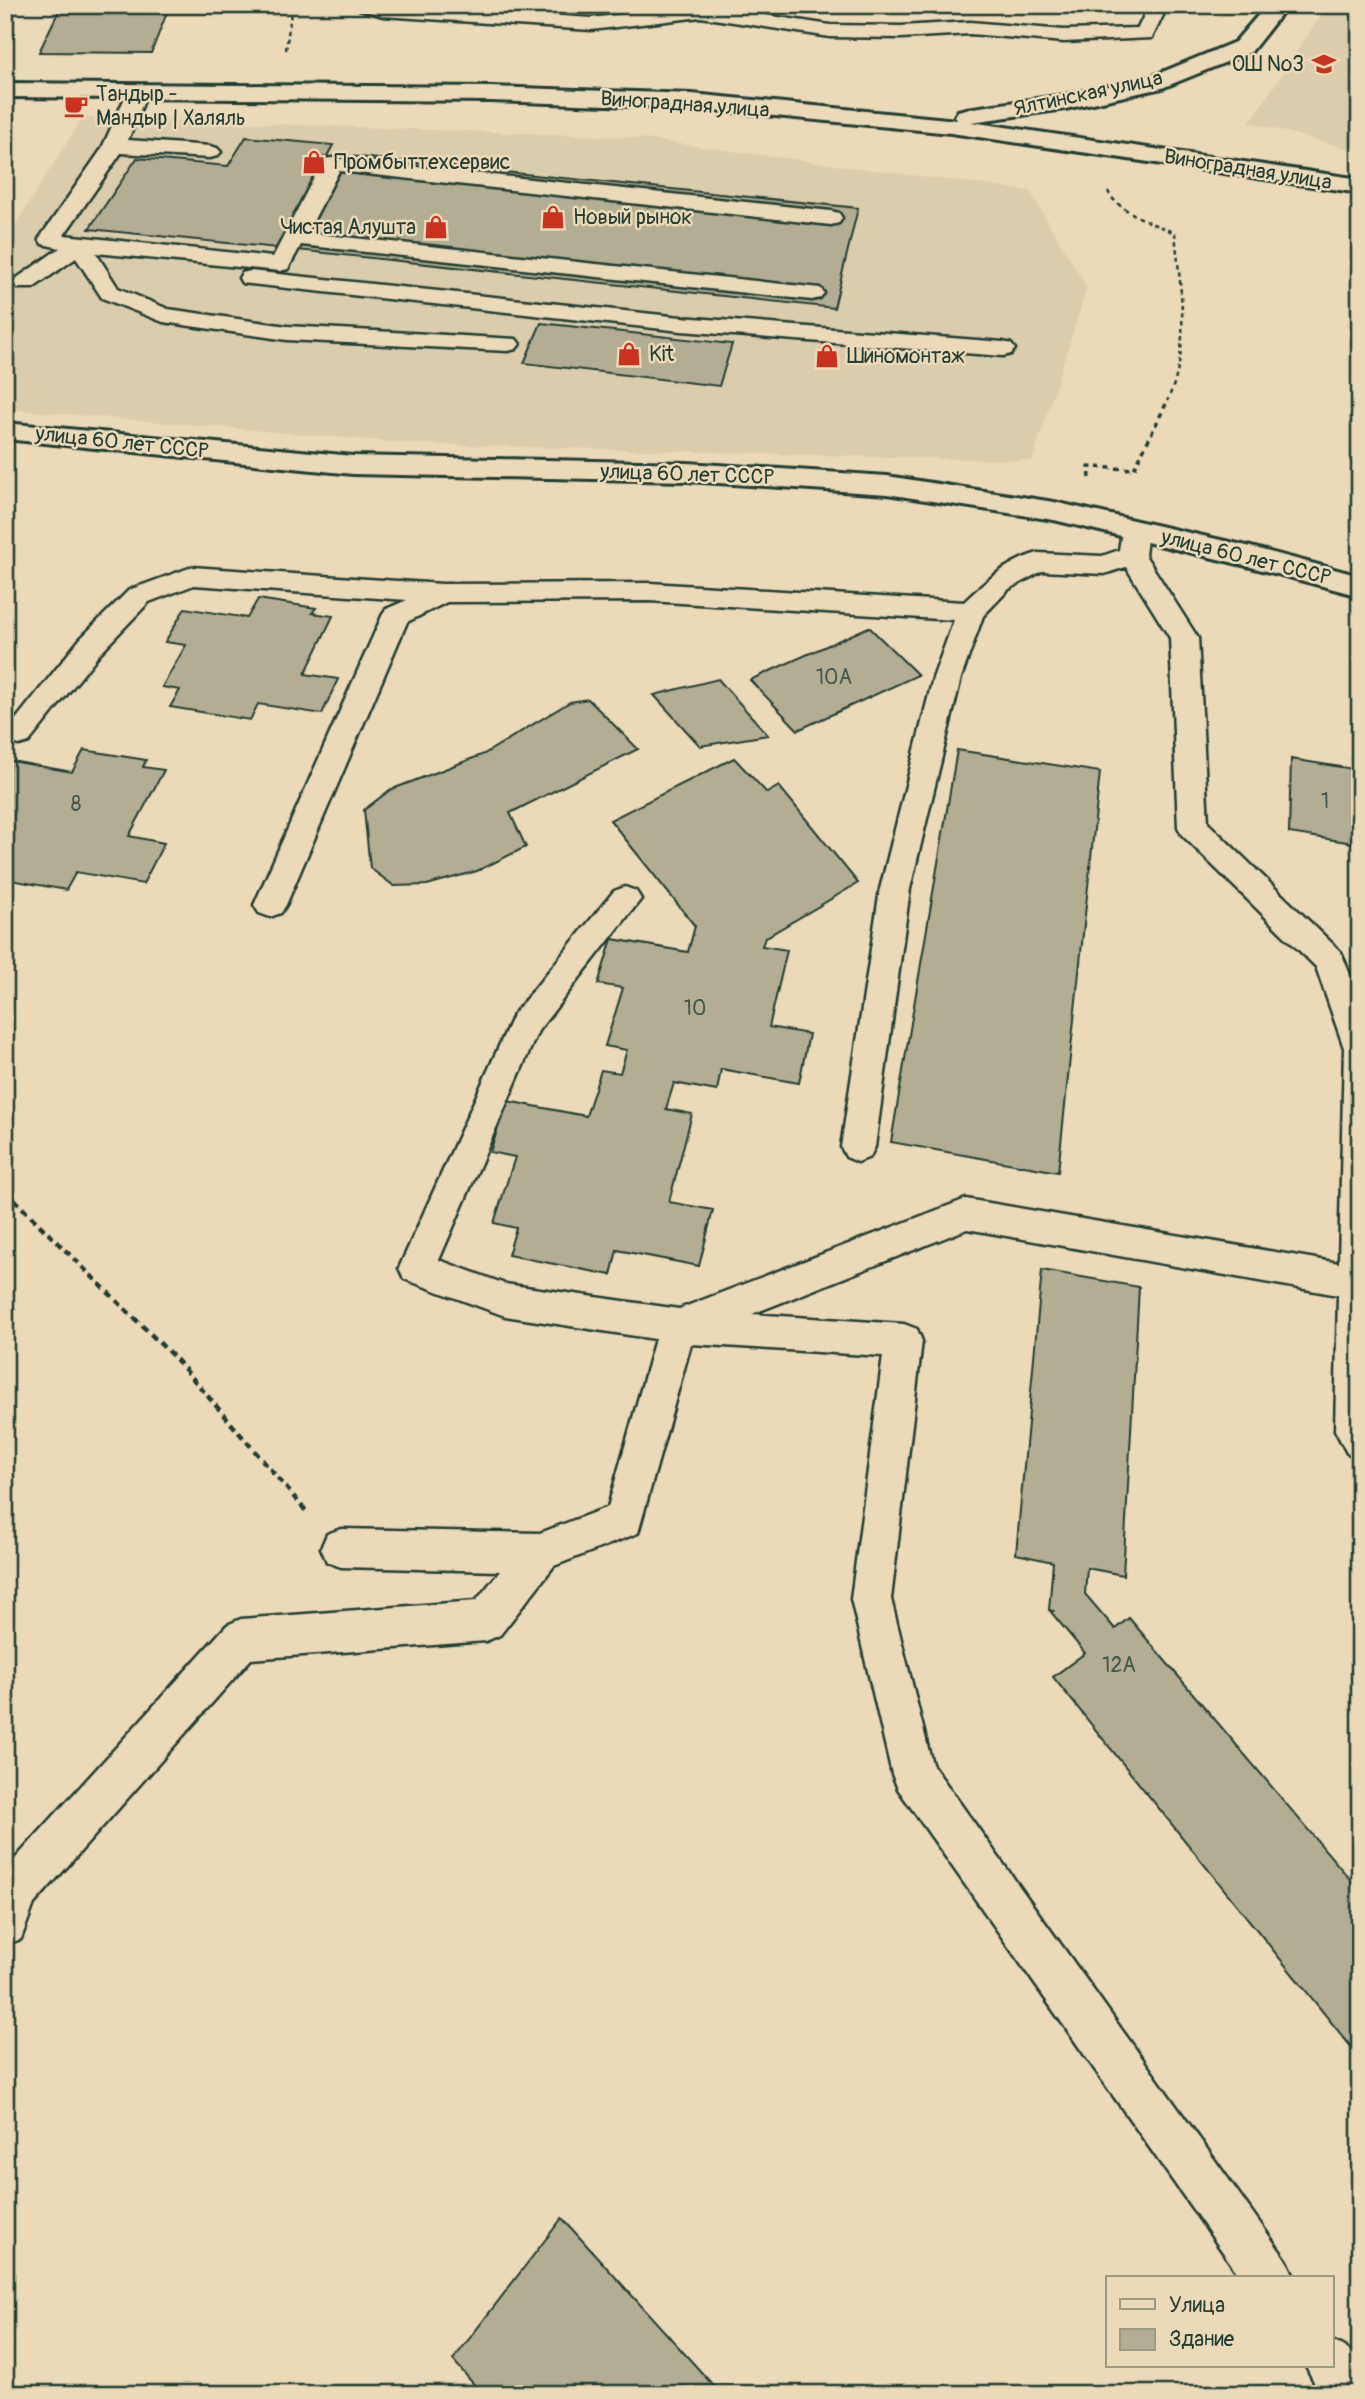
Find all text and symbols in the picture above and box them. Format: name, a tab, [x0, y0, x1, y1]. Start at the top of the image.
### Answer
school or university icon: ОШ №3	[1310, 50, 1338, 78]
place label: ОШ №3	[1232, 51, 1304, 78]
street label: Ялтинская улица	[1011, 65, 1165, 122]
place label: Тандыр - Мандыр | Халяль	[96, 81, 246, 132]
street label: Виноградная улица	[600, 85, 770, 124]
cafe icon: Тандыр - Мандыр | Халяль	[62, 92, 90, 120]
street label: Виноградная улица	[1162, 143, 1334, 196]
shop icon: Промбыттехсервис	[300, 148, 328, 176]
place label: Промбыттехсервис	[334, 149, 510, 176]
shop icon: Новый рынок	[539, 203, 567, 231]
place label: Новый рынок	[573, 204, 692, 231]
shop icon: Чистая Алушта	[422, 213, 450, 241]
place label: Чистая Алушта	[280, 214, 416, 241]
shop icon: Kit	[615, 340, 643, 368]
place label: Kit	[649, 341, 674, 368]
shop icon: Шиномонтаж	[813, 342, 841, 370]
place label: Шиномонтаж	[847, 343, 965, 370]
street label: улица 60 лет СССР	[33, 420, 210, 465]
street label: улица 60 лет СССР	[599, 458, 775, 491]
street label: улица 60 лет СССР	[1157, 523, 1334, 592]
house number: 10А	[816, 664, 852, 691]
house number: 1	[1321, 788, 1329, 815]
house number: 8	[71, 791, 81, 818]
house number: 10	[684, 995, 706, 1022]
house number: 12А	[1102, 1652, 1136, 1679]
legend	[1106, 2276, 1334, 2368]
text: Улица	[1169, 2292, 1225, 2319]
text: Здание	[1169, 2326, 1235, 2353]

